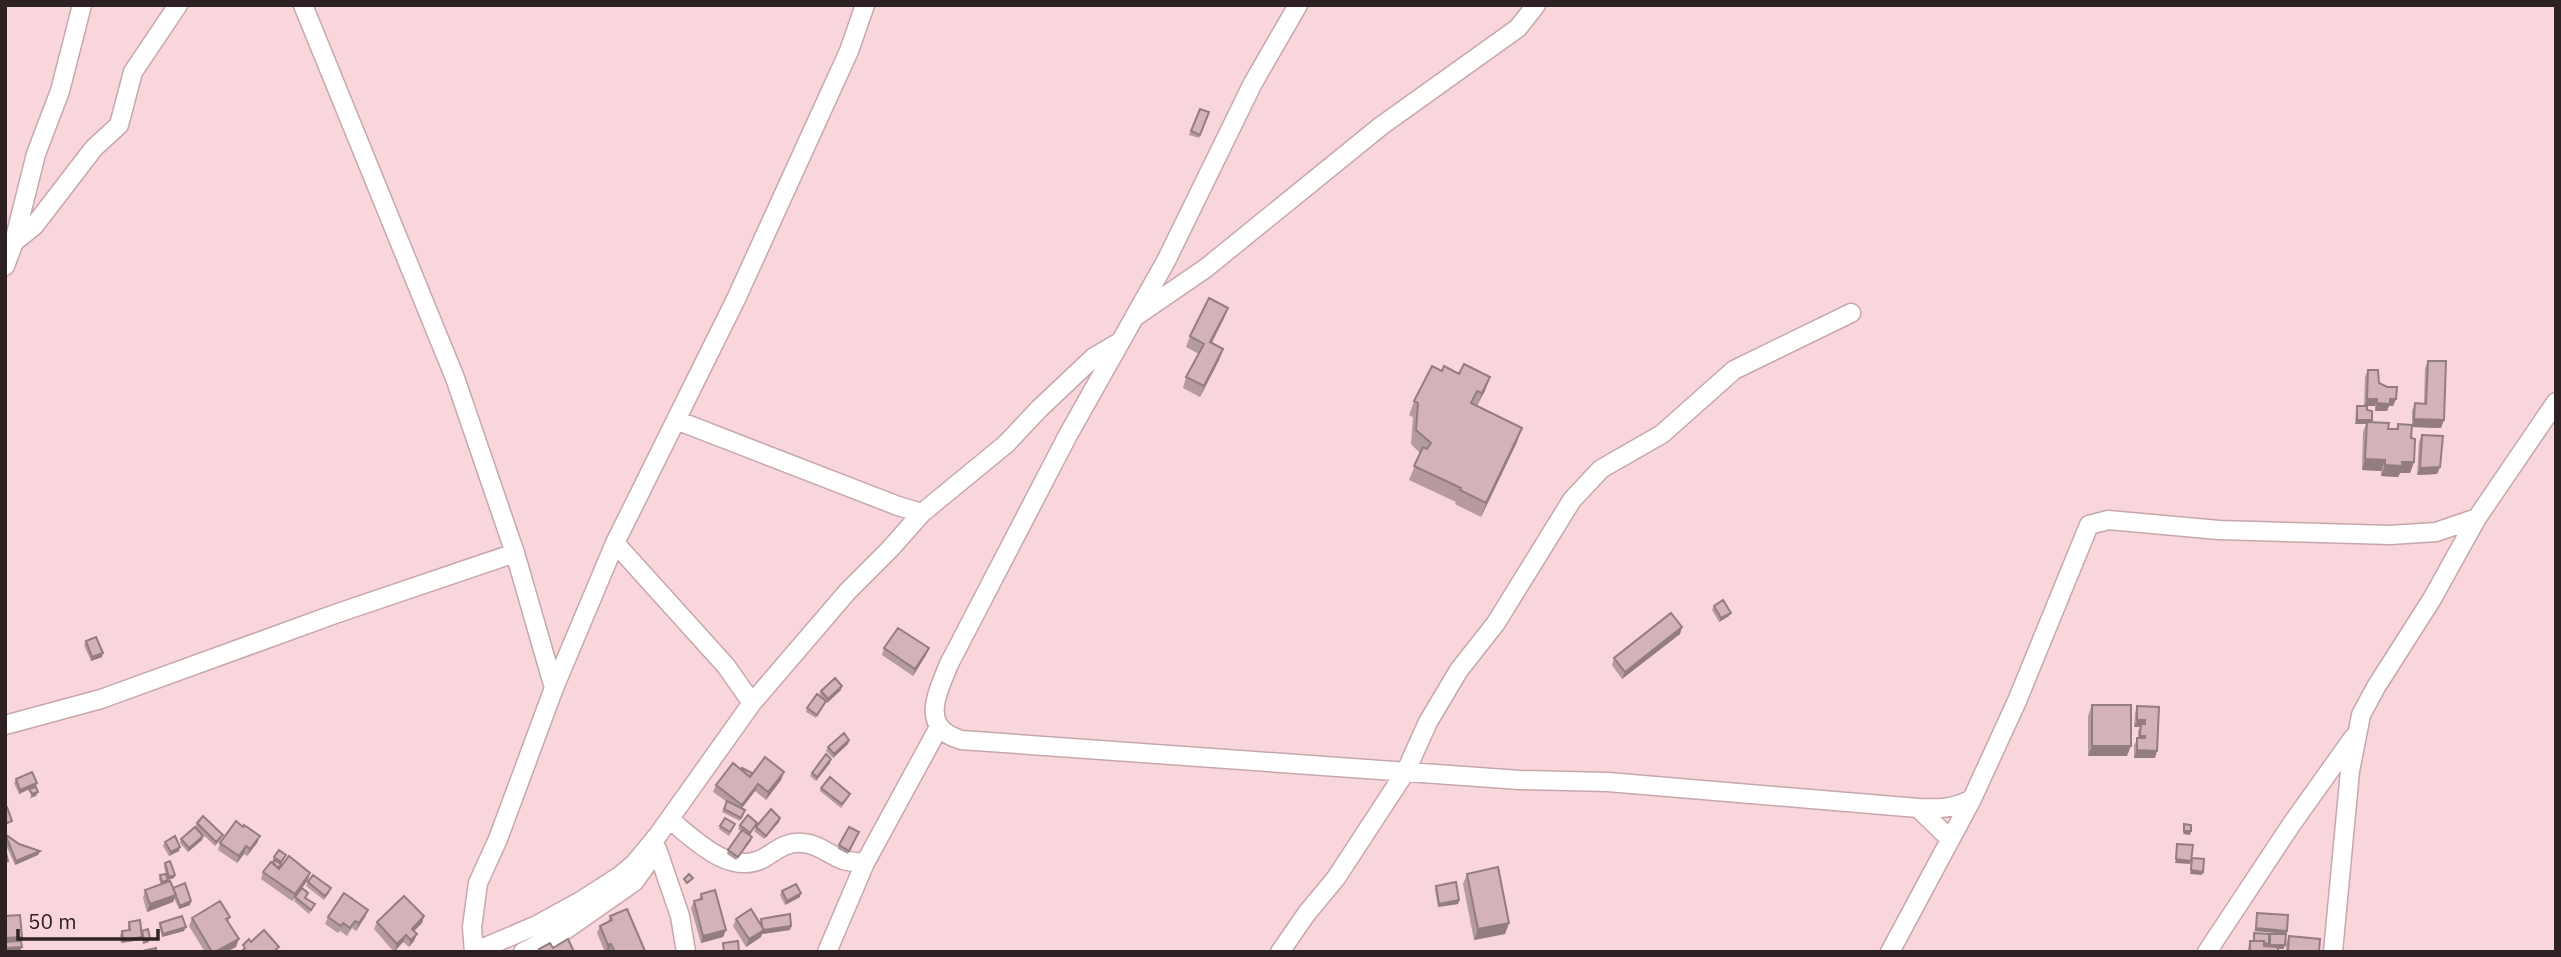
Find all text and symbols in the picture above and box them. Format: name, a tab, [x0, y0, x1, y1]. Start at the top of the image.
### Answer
scale bar	[18, 898, 158, 942]
text: 50 m	[28, 907, 77, 935]

